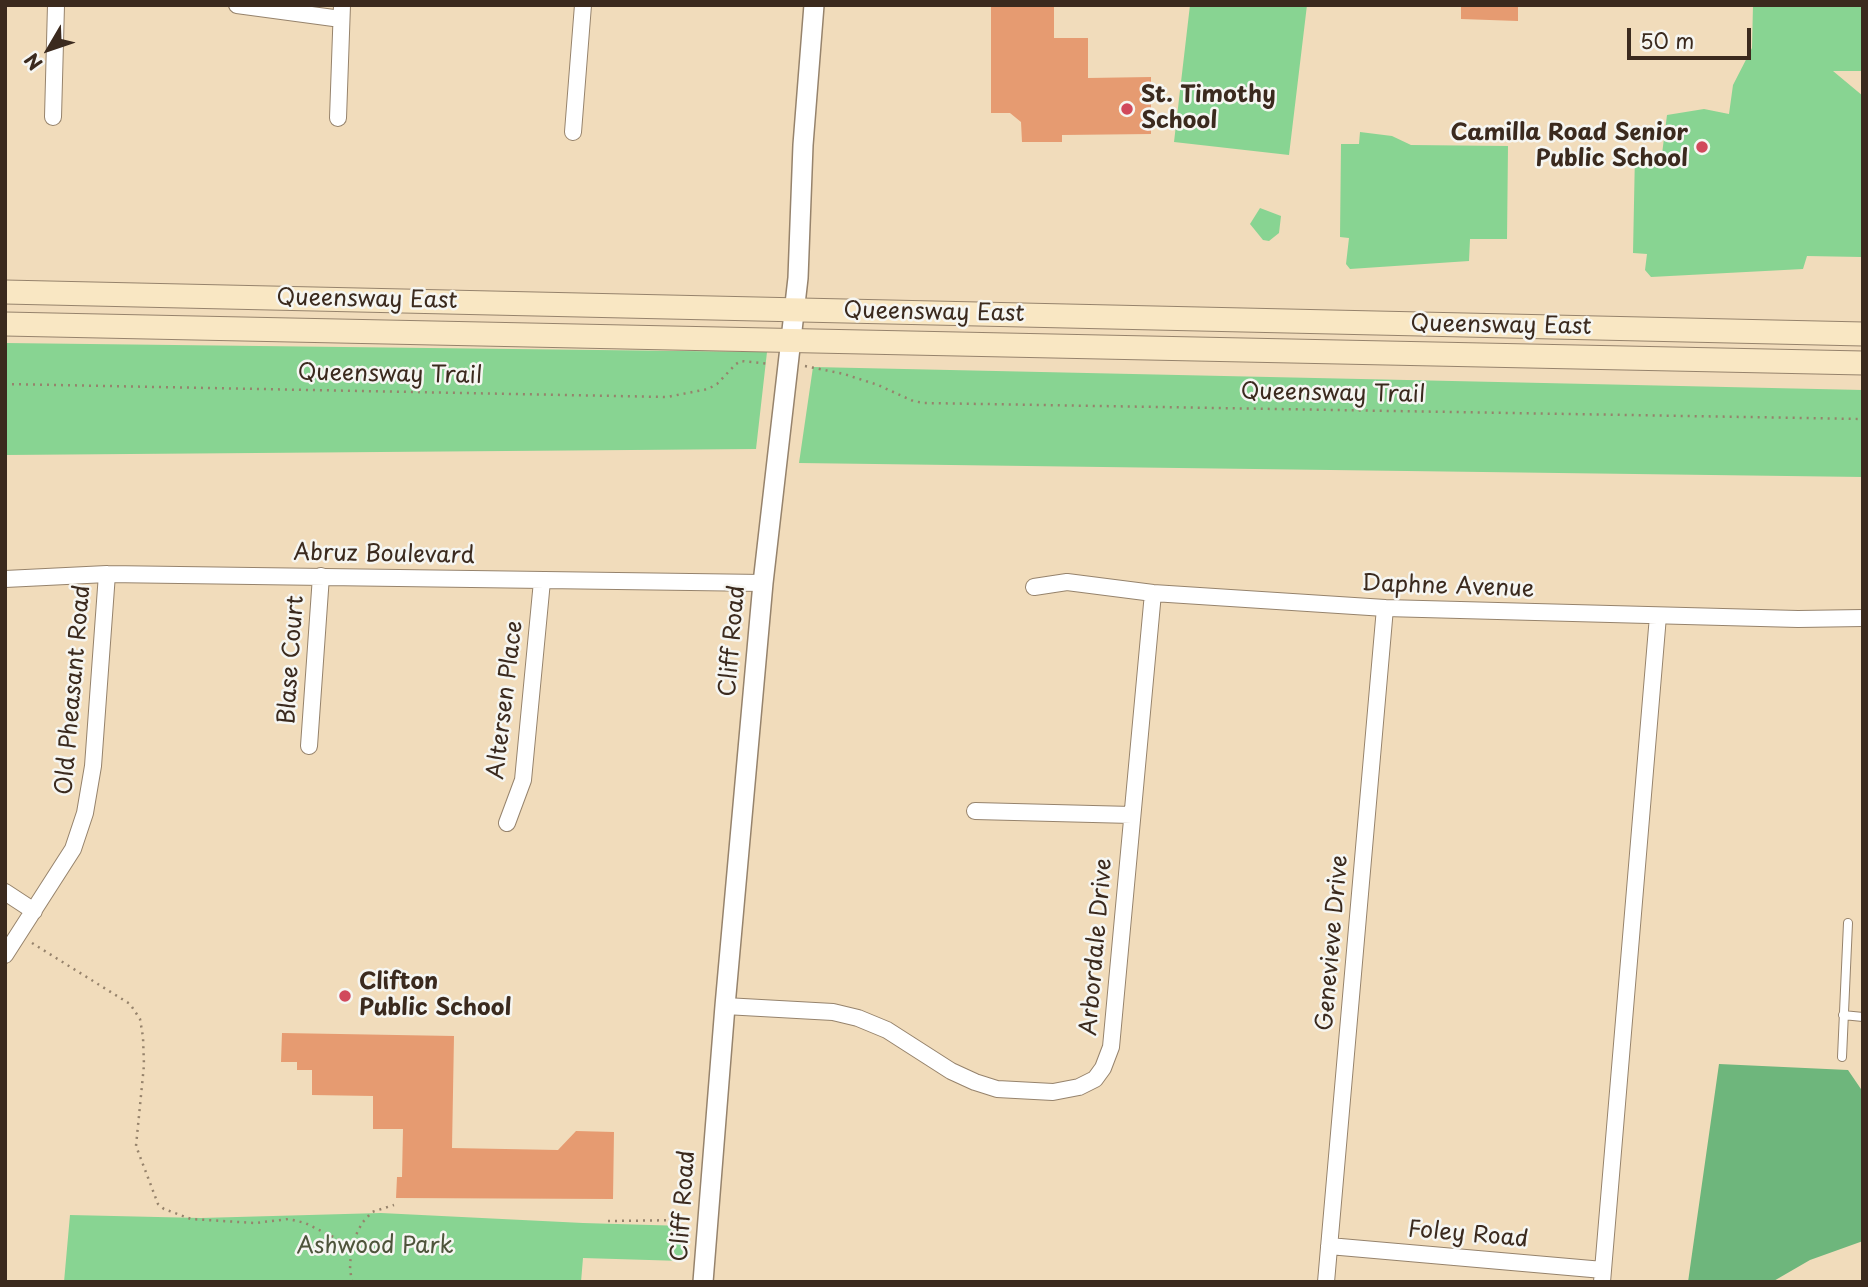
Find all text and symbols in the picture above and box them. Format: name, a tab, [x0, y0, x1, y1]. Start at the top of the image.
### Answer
north arrow	[14, 14, 84, 84]
scale bar	[1630, 14, 1754, 58]
text: 50 m	[1640, 24, 1694, 56]
text: N	[17, 48, 48, 77]
place label: St. Timothy School	[1141, 82, 1276, 136]
marker: St. Timothy School	[1119, 101, 1135, 117]
place label: Camilla Road Senior Public School	[1451, 120, 1688, 174]
marker: Camilla Road Senior Public School	[1694, 139, 1710, 155]
street label: Queensway East	[276, 285, 458, 315]
street label: Queensway East	[843, 298, 1025, 328]
street label: Queensway East	[1410, 311, 1592, 341]
street label: Queensway Trail	[297, 360, 483, 390]
street label: Queensway Trail	[1240, 379, 1426, 409]
street label: Abruz Boulevard	[293, 540, 475, 570]
street label: Daphne Avenue	[1361, 570, 1535, 604]
street label: Old Pheasant Road	[51, 584, 97, 796]
street label: Cliff Road	[714, 584, 752, 698]
street label: Blase Court	[274, 595, 310, 725]
street label: Altersen Place	[483, 619, 529, 781]
street label: Genevieve Drive	[1312, 854, 1354, 1032]
street label: Arbordale Drive	[1075, 857, 1119, 1037]
place label: Clifton Public School	[359, 969, 511, 1023]
marker: Clifton Public School	[337, 988, 353, 1004]
street label: Cliff Road	[666, 1149, 702, 1263]
street label: Foley Road	[1407, 1216, 1529, 1254]
park label: Ashwood Park	[297, 1233, 453, 1261]

